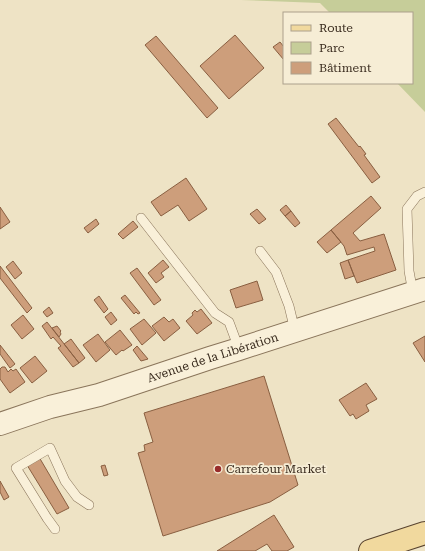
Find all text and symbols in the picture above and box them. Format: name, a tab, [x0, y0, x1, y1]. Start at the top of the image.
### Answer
legend	[283, 12, 413, 84]
text: Route	[319, 21, 353, 35]
text: Parc	[319, 41, 345, 55]
text: Bâtiment	[319, 61, 372, 75]
street label: Avenue de la Libération	[145, 330, 280, 385]
place label: Carrefour Market	[226, 462, 326, 476]
marker: Carrefour Market	[213, 464, 223, 474]

